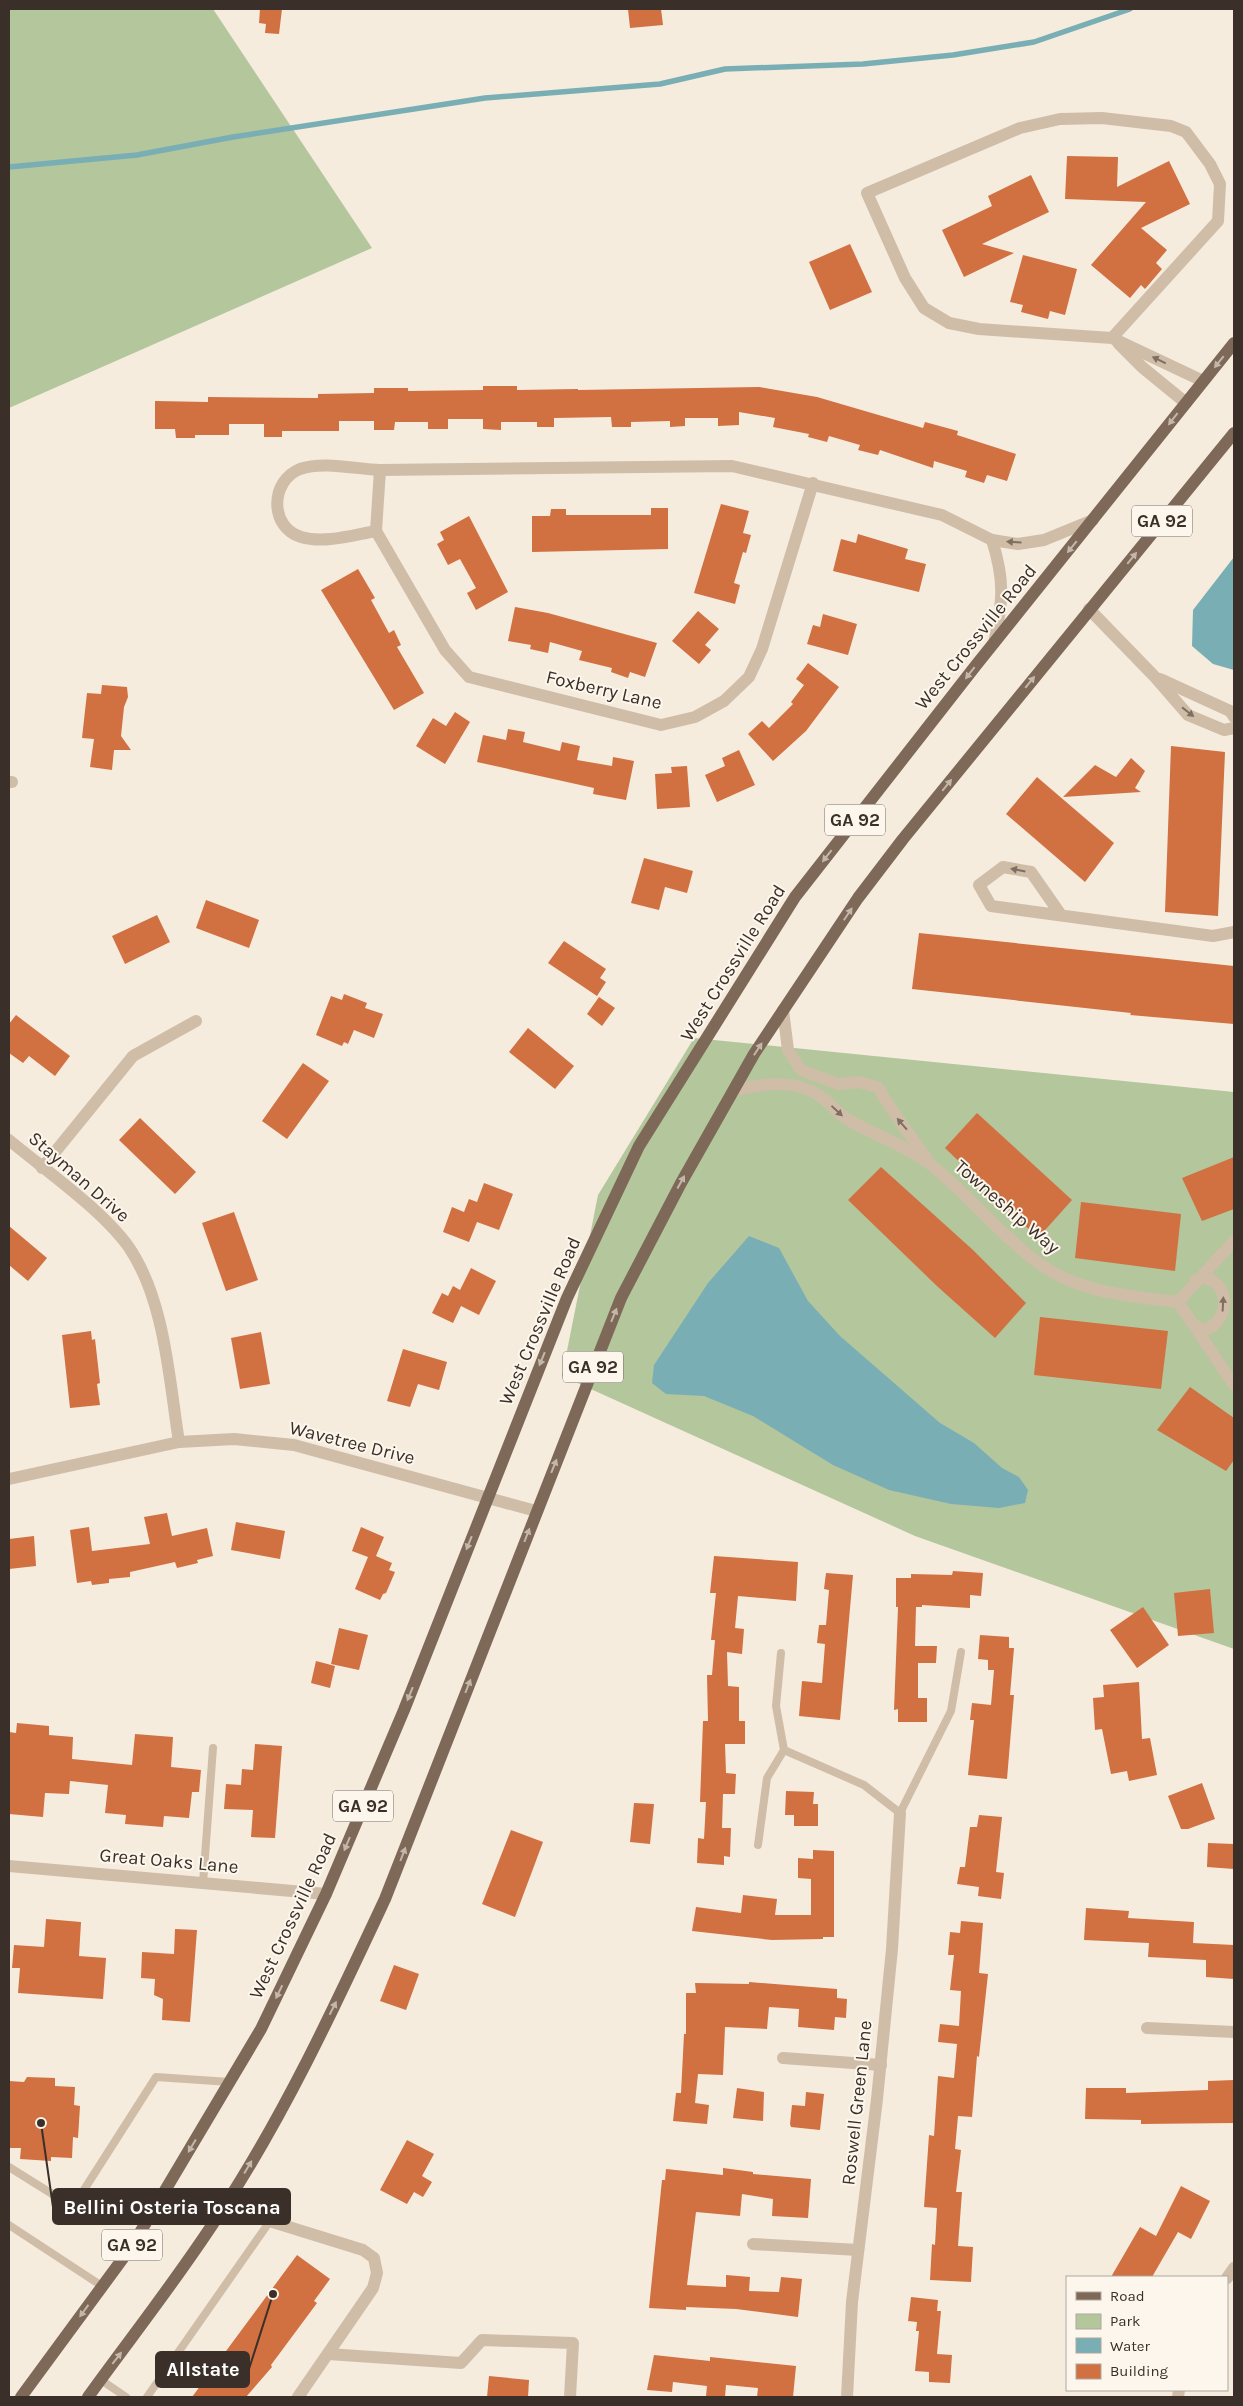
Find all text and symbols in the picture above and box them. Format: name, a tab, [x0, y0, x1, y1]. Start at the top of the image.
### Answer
one-way arrow	[1213, 355, 1224, 368]
one-way arrow	[1152, 356, 1166, 364]
one-way arrow	[1167, 413, 1178, 426]
road number: GA 92	[1132, 506, 1192, 536]
one-way arrow	[1005, 538, 1021, 546]
one-way arrow	[1066, 540, 1077, 553]
one-way arrow	[1126, 552, 1137, 565]
street label: West Crossville Road	[911, 560, 1041, 714]
street label: Foxberry Lane	[544, 666, 664, 714]
one-way arrow	[964, 666, 975, 679]
one-way arrow	[1025, 676, 1036, 689]
one-way arrow	[1181, 707, 1194, 718]
one-way arrow	[941, 778, 952, 791]
road number: GA 92	[825, 804, 885, 836]
one-way arrow	[821, 850, 832, 863]
one-way arrow	[1009, 865, 1025, 873]
street label: West Crossville Road	[676, 881, 790, 1045]
one-way arrow	[843, 907, 853, 920]
one-way arrow	[753, 1042, 763, 1055]
one-way arrow	[831, 1105, 843, 1117]
one-way arrow	[896, 1118, 908, 1130]
street label: Stayman Drive	[24, 1127, 134, 1227]
street label: Towneship Way	[950, 1155, 1064, 1259]
one-way arrow	[677, 1176, 686, 1189]
street label: West Crossville Road	[495, 1234, 585, 1408]
one-way arrow	[1220, 1295, 1228, 1311]
one-way arrow	[610, 1307, 618, 1322]
road number: GA 92	[563, 1351, 623, 1382]
one-way arrow	[538, 1352, 546, 1366]
street label: Wavetree Drive	[287, 1417, 417, 1469]
one-way arrow	[550, 1458, 558, 1473]
one-way arrow	[524, 1527, 531, 1542]
one-way arrow	[465, 1536, 473, 1550]
one-way arrow	[464, 1678, 472, 1693]
one-way arrow	[405, 1687, 413, 1702]
road number: GA 92	[333, 1790, 393, 1822]
street label: West Crossville Road	[245, 1830, 341, 2002]
one-way arrow	[342, 1837, 350, 1851]
street label: Great Oaks Lane	[99, 1844, 239, 1878]
one-way arrow	[399, 1846, 407, 1861]
one-way arrow	[275, 1985, 283, 1999]
one-way arrow	[329, 2001, 338, 2015]
street label: Roswell Green Lane	[837, 2019, 877, 2187]
one-way arrow	[187, 2139, 196, 2152]
one-way arrow	[244, 2160, 253, 2173]
callout: Bellini Osteria Toscana	[53, 2189, 290, 2224]
text: Bellini Osteria Toscana	[63, 2196, 281, 2219]
road number: GA 92	[102, 2230, 162, 2260]
legend	[1066, 2276, 1228, 2391]
text: Road	[1110, 2287, 1145, 2305]
one-way arrow	[79, 2304, 89, 2318]
text: Park	[1110, 2312, 1140, 2330]
text: Water	[1110, 2337, 1151, 2355]
one-way arrow	[111, 2352, 122, 2365]
callout: Allstate	[156, 2352, 249, 2387]
text: Allstate	[166, 2358, 240, 2381]
text: Building	[1110, 2362, 1168, 2380]

